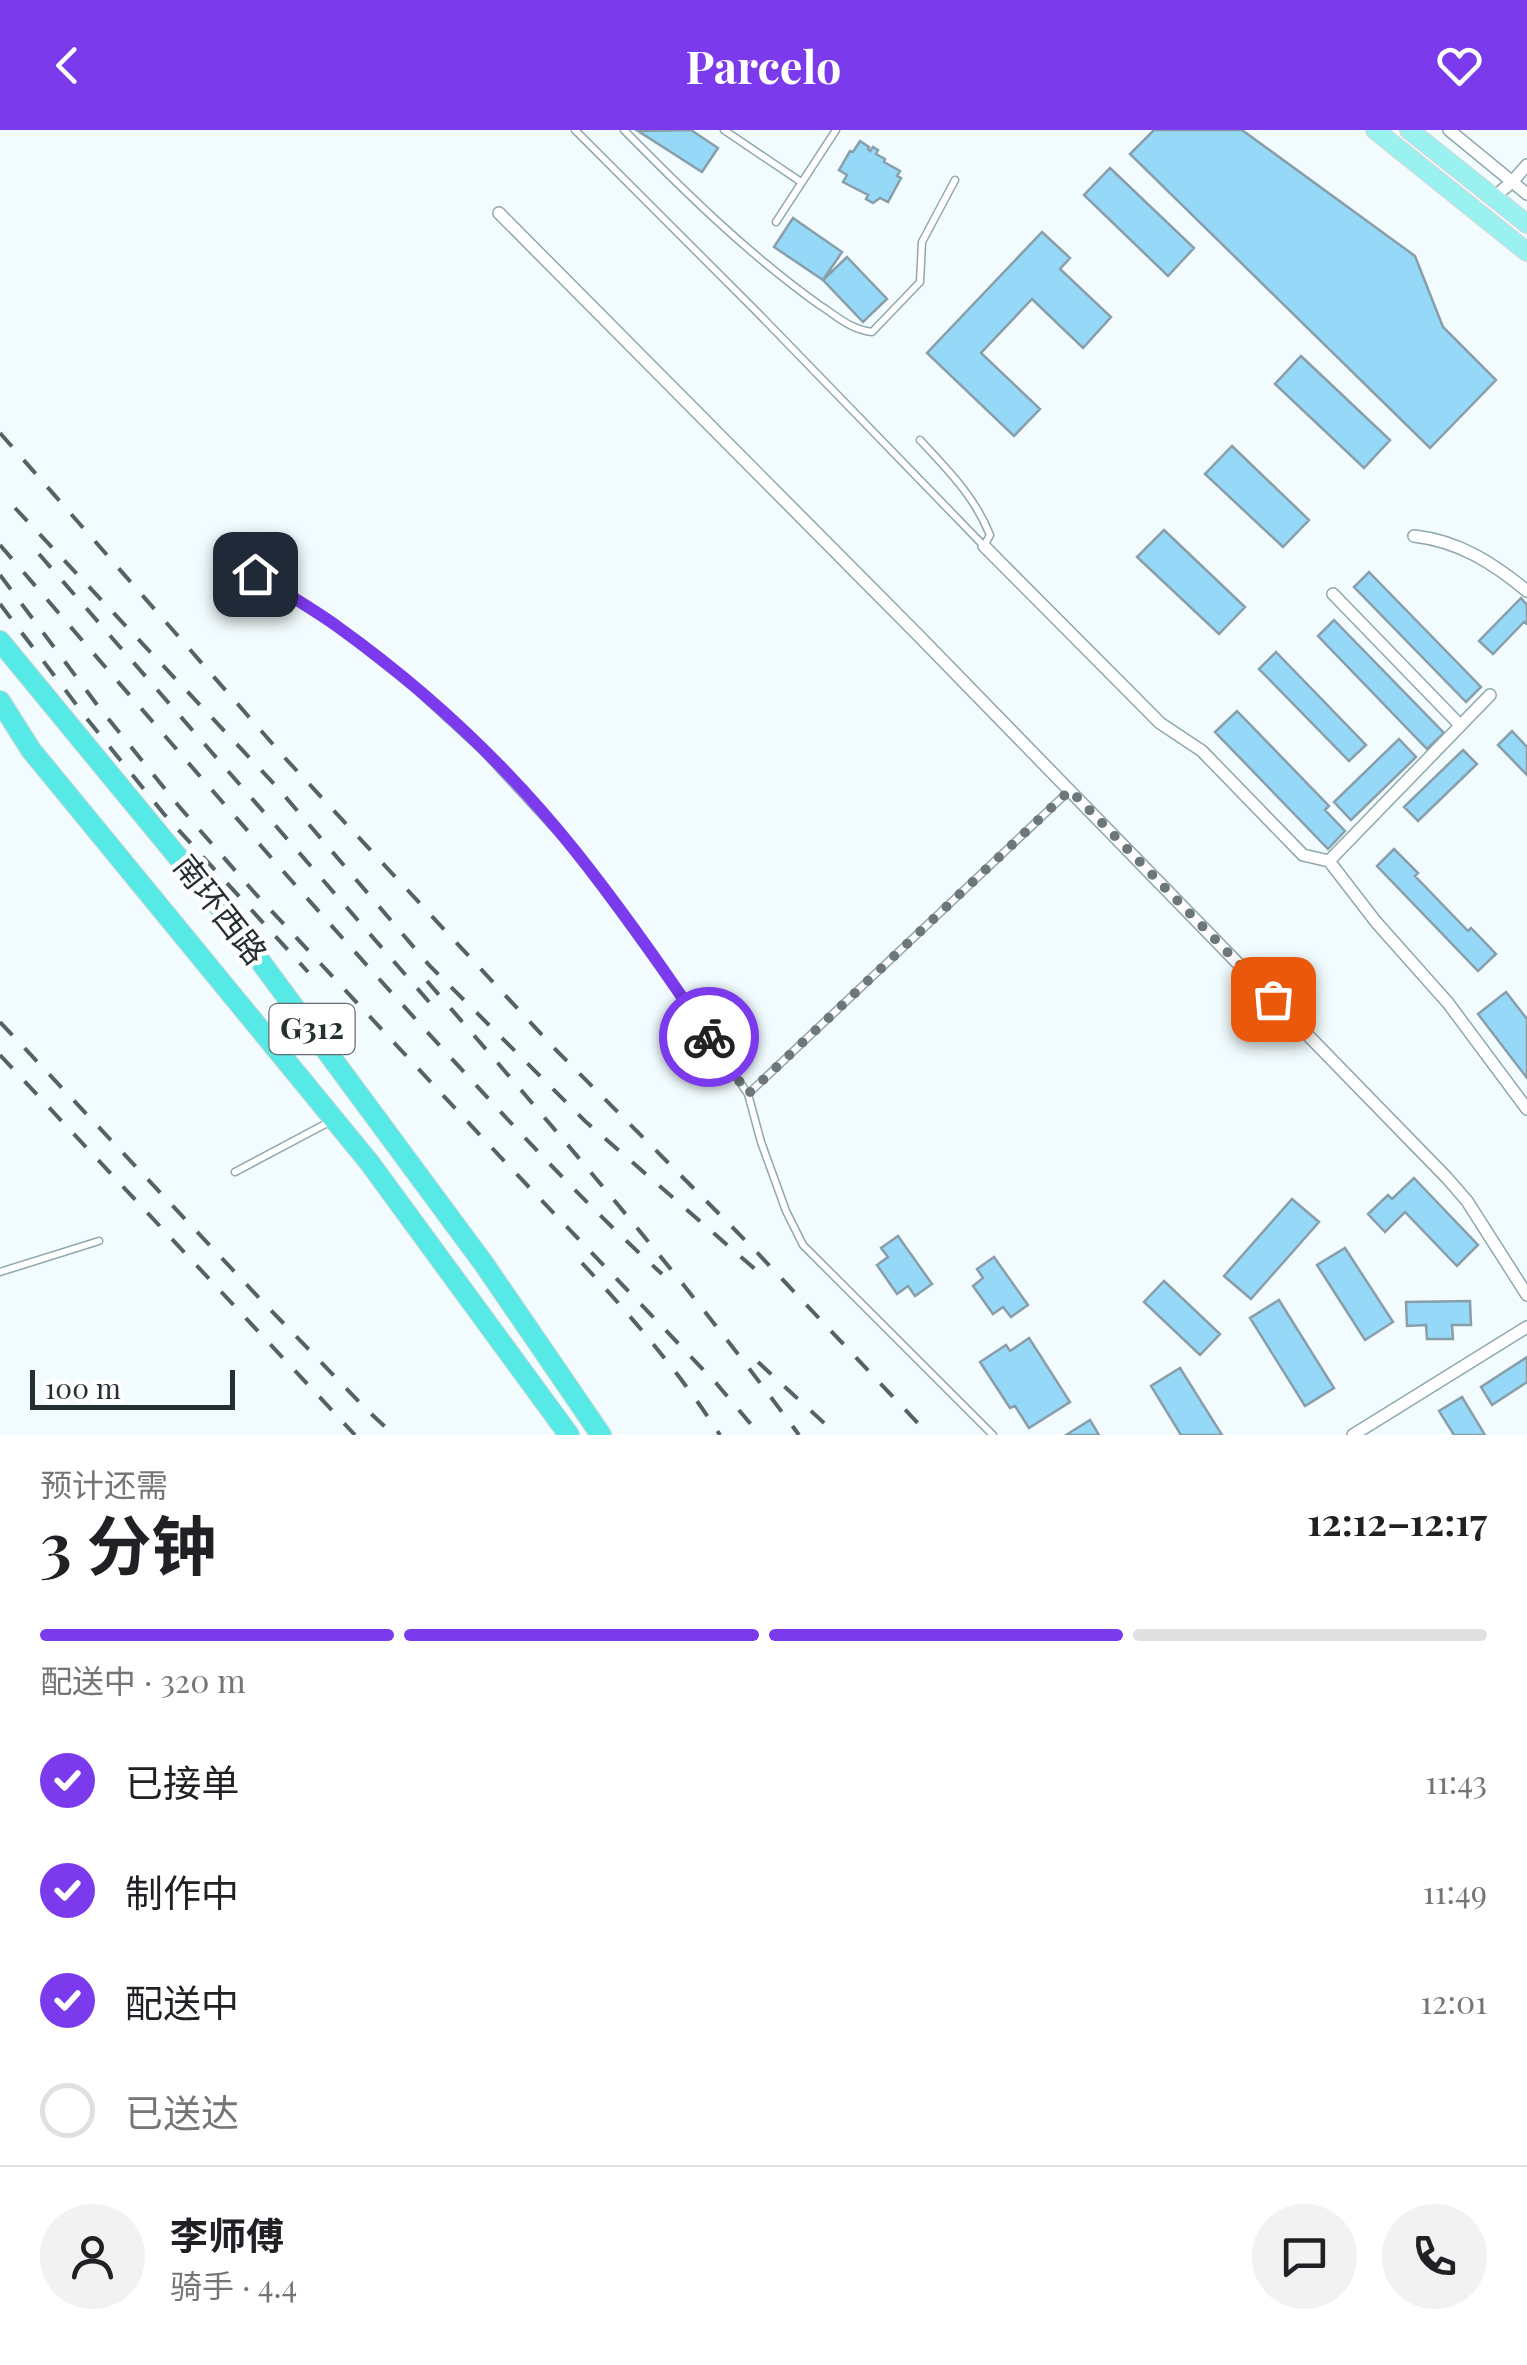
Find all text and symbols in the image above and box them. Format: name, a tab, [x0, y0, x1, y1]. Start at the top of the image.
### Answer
text: Parcelo	[686, 35, 841, 95]
icon: back	[40, 38, 95, 93]
icon: heart	[1432, 38, 1487, 93]
pin	[213, 532, 298, 617]
icon: home	[228, 547, 283, 602]
street label: 南环西路	[166, 845, 278, 972]
pin	[1231, 957, 1316, 1042]
icon: bag	[1246, 972, 1301, 1027]
courier	[659, 987, 759, 1087]
road number: G312	[270, 1004, 354, 1054]
icon: bike	[682, 1010, 737, 1065]
scale bar	[30, 1365, 235, 1410]
text: 100 m	[45, 1369, 121, 1406]
text: 预计还需	[40, 1462, 168, 1505]
text: 12:12–12:17	[1307, 1495, 1487, 1546]
text: 3 分钟	[40, 1500, 216, 1586]
text: 配送中 · 320 m	[40, 1658, 246, 1701]
icon: check	[40, 1753, 95, 1808]
text: 已接单	[125, 1756, 239, 1807]
text: 11:43	[1425, 1759, 1487, 1802]
icon: check	[40, 1863, 95, 1918]
text: 制作中	[125, 1866, 239, 1917]
text: 11:49	[1423, 1869, 1487, 1912]
icon: check	[40, 1973, 95, 2028]
text: 配送中	[125, 1976, 239, 2027]
text: 12:01	[1420, 1979, 1487, 2022]
text: 已送达	[125, 2086, 239, 2137]
button: person	[40, 2204, 145, 2309]
button: chat	[1252, 2204, 1357, 2309]
button: phone	[1382, 2204, 1487, 2309]
text: 李师傅	[170, 2209, 284, 2260]
text: 骑手 · 4.4	[170, 2263, 297, 2306]

